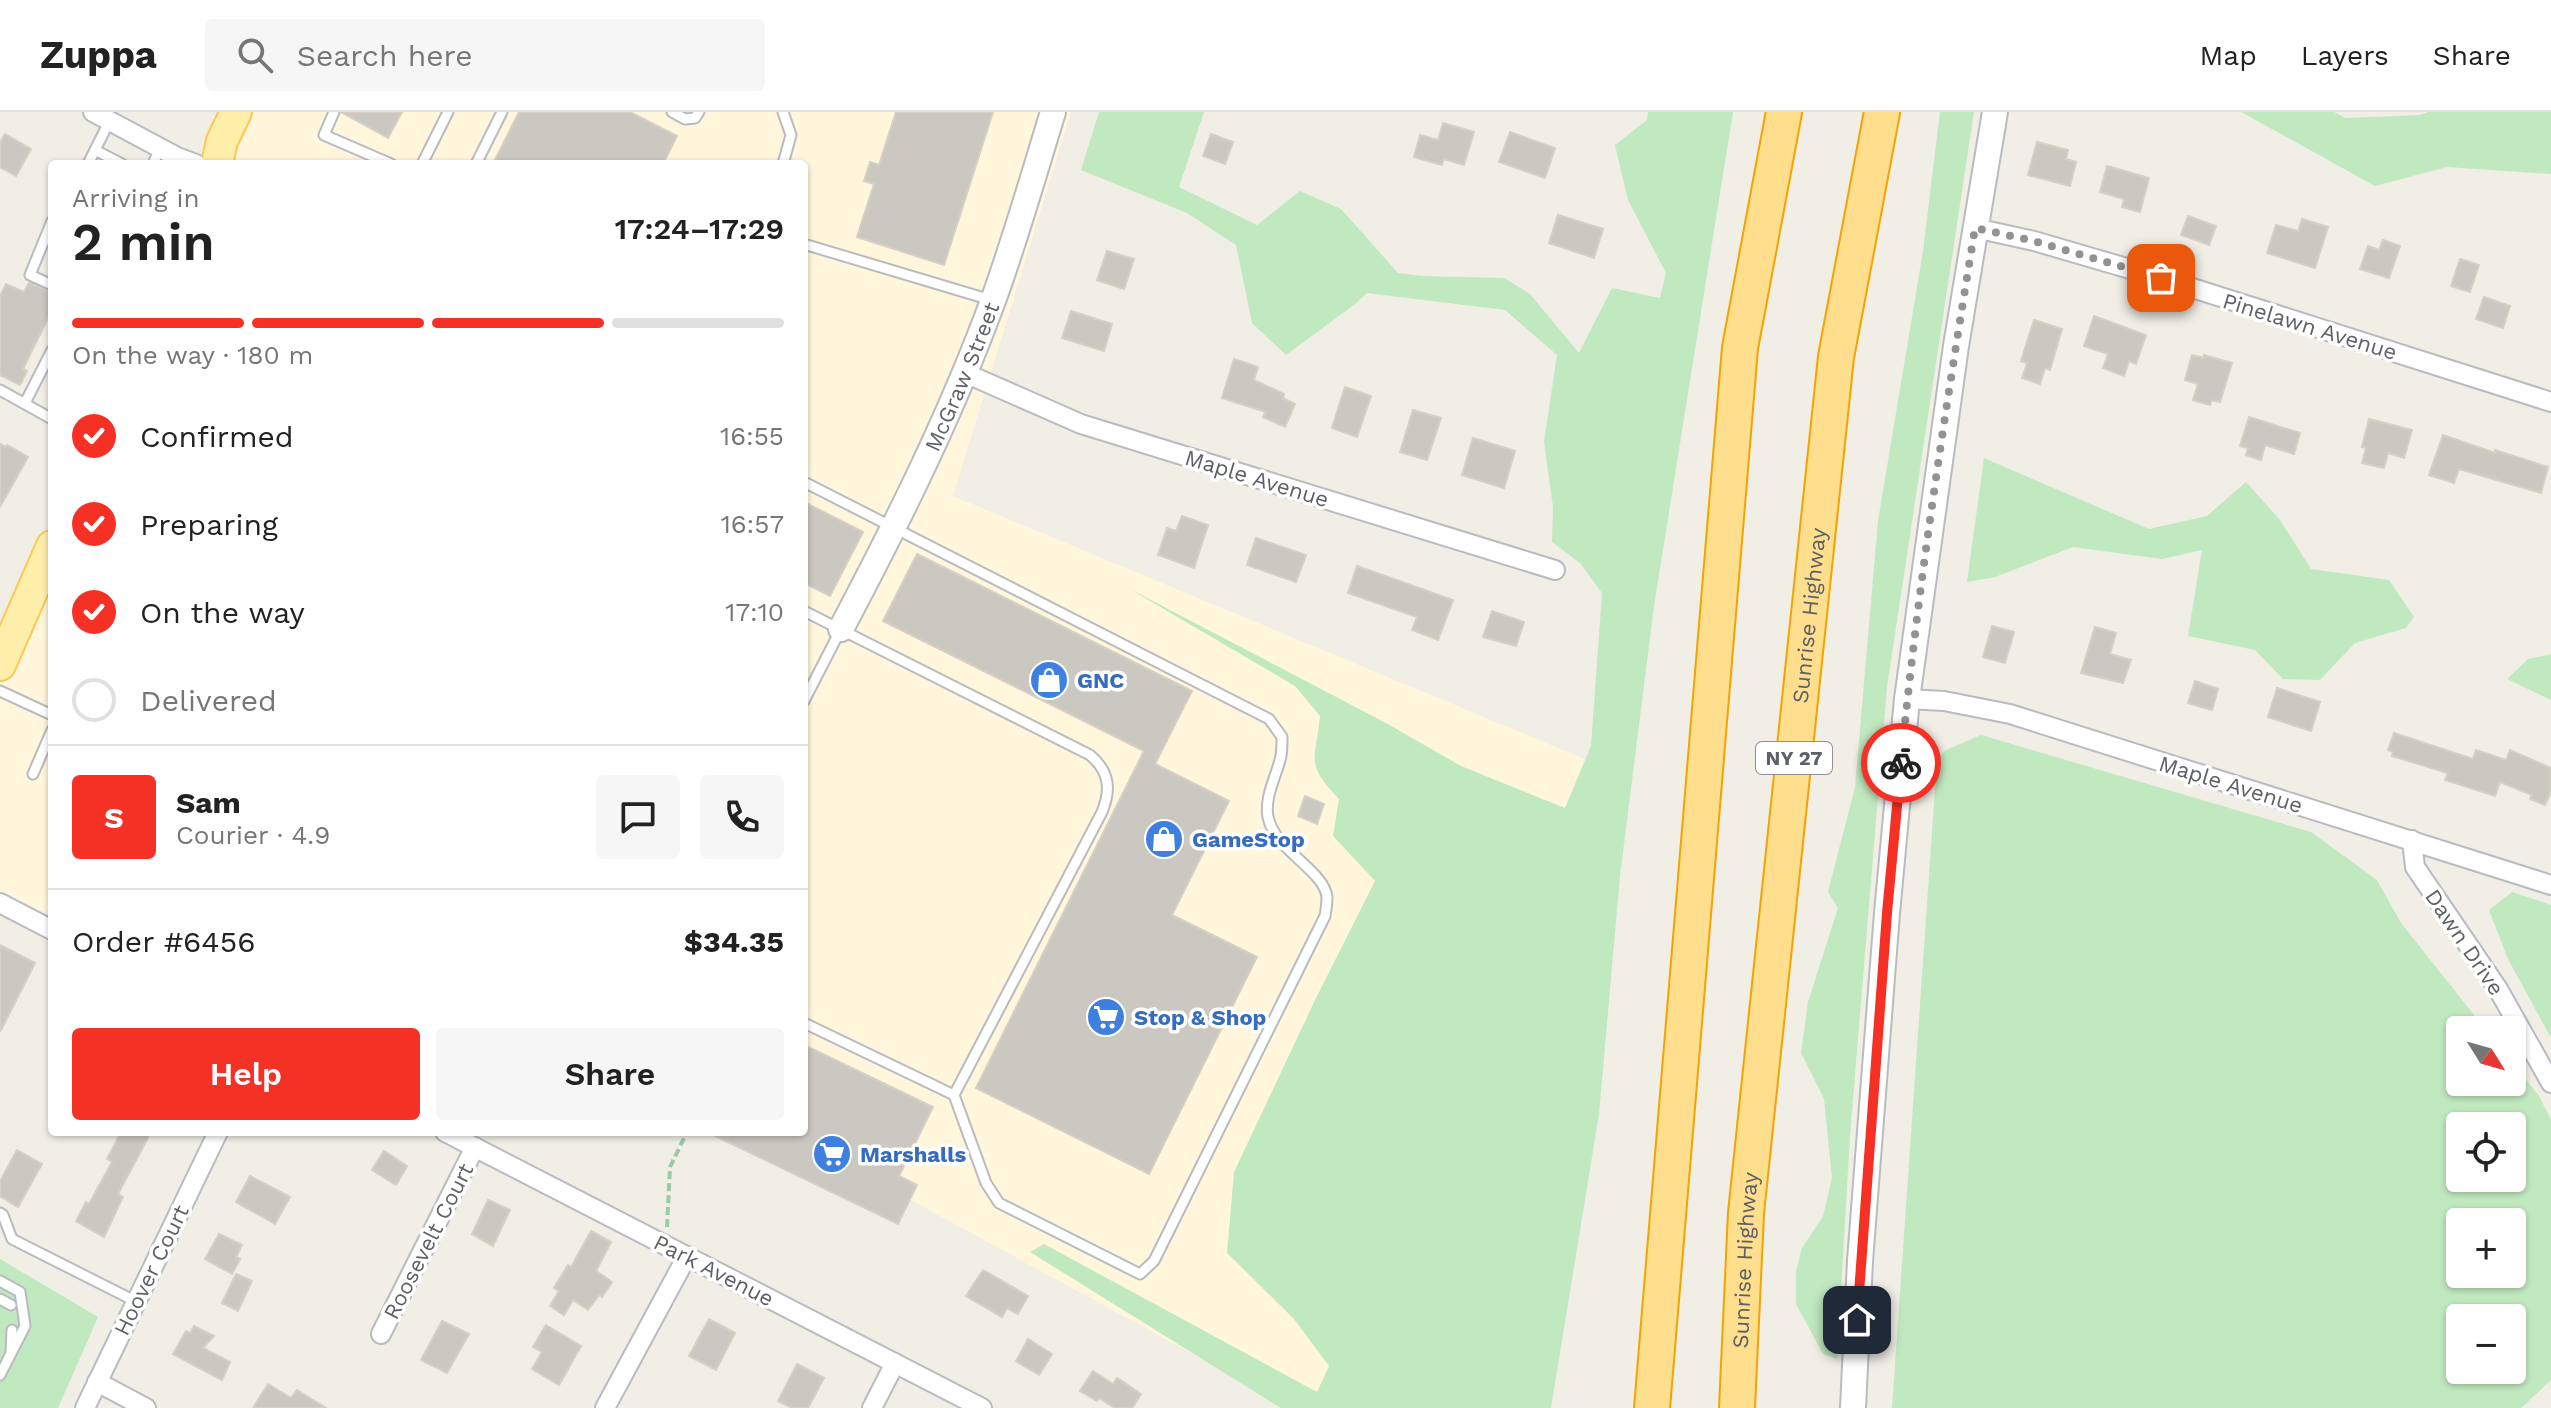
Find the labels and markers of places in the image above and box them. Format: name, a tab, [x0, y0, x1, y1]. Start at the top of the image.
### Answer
pin	[2127, 244, 2195, 312]
shop icon: GNC	[1028, 659, 1070, 701]
place label: GNC	[1077, 668, 1124, 693]
shop icon: GameStop	[1143, 818, 1185, 860]
place label: GameStop	[1192, 827, 1305, 852]
supermarket icon: Stop & Shop	[1085, 996, 1127, 1038]
place label: Stop & Shop	[1134, 1005, 1266, 1030]
supermarket icon: Marshalls	[811, 1133, 853, 1175]
place label: Marshalls	[860, 1142, 966, 1167]
pin	[1823, 1286, 1891, 1354]

